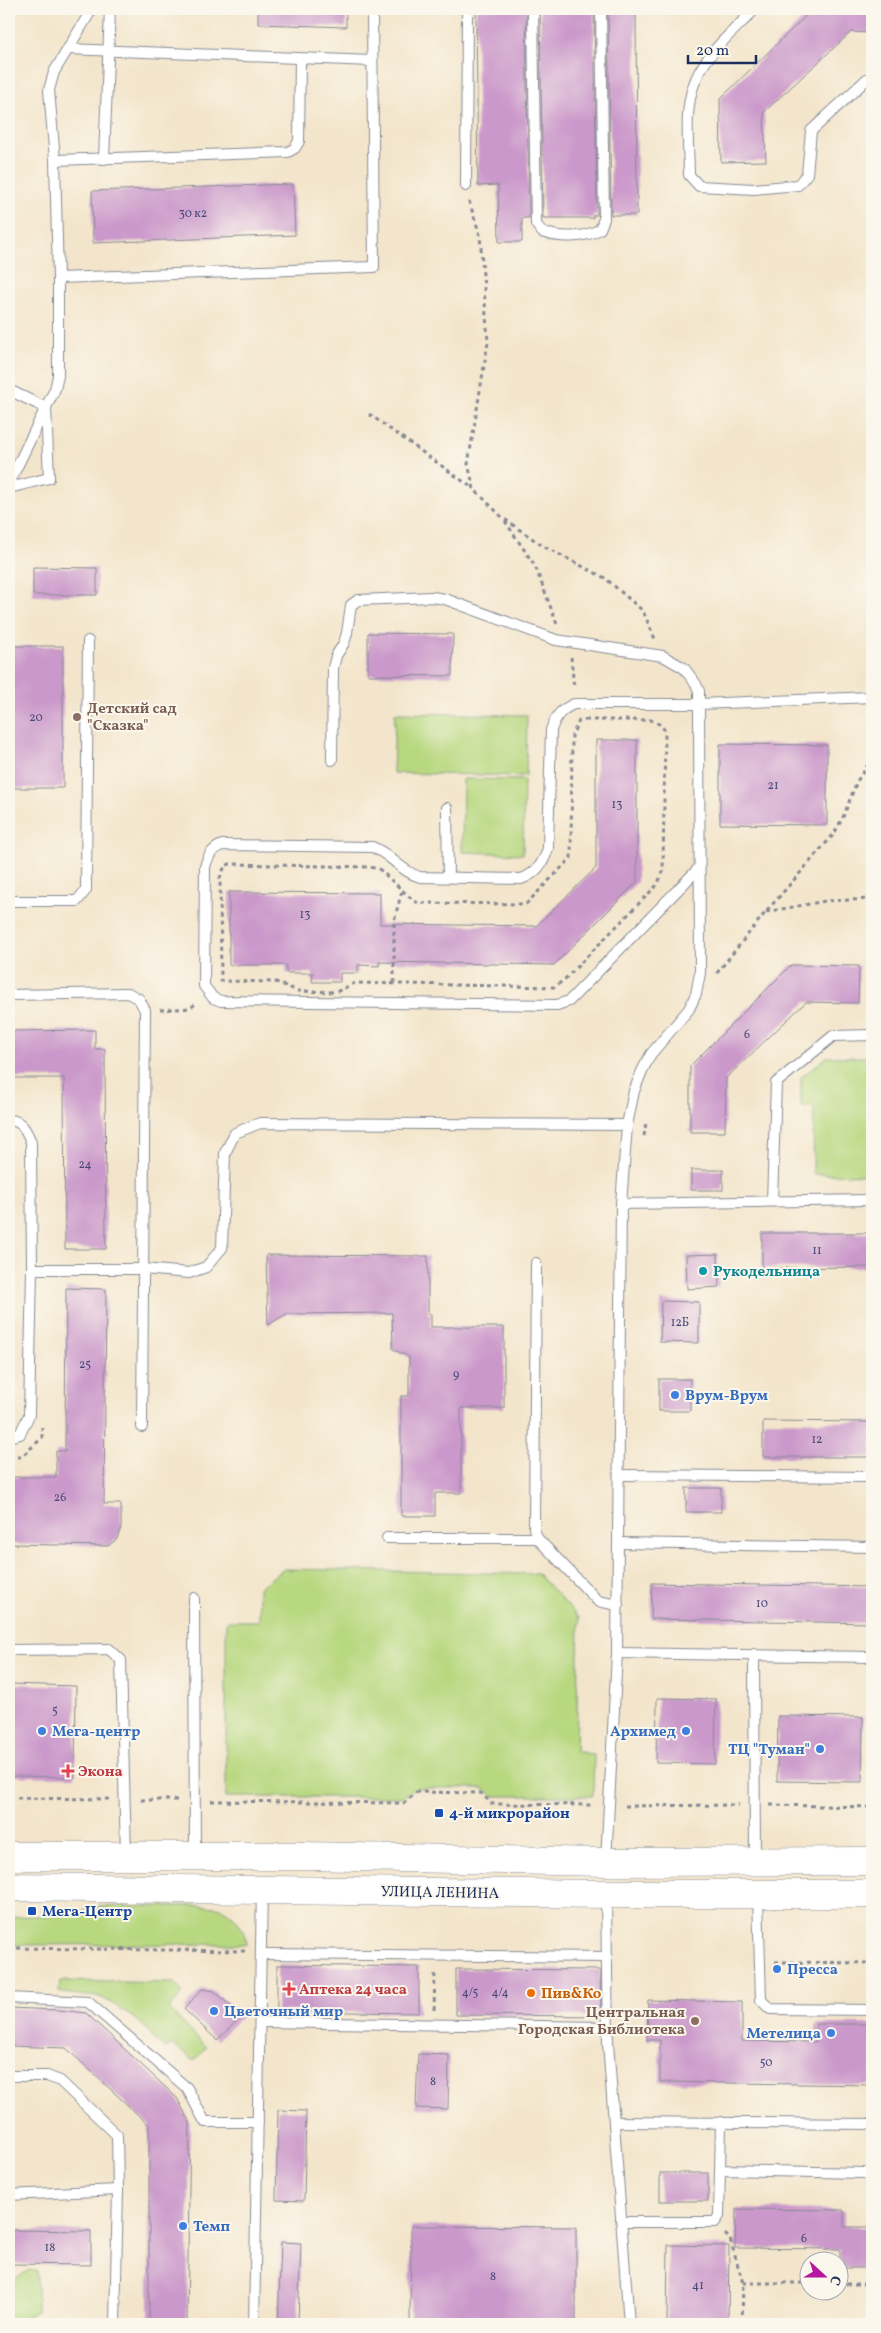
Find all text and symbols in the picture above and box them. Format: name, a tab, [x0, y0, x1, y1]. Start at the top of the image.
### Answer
scale bar	[688, 32, 756, 64]
text: 20 m	[696, 41, 729, 62]
house number: 30 к2	[179, 206, 207, 222]
place label: Детский сад "Сказка"	[87, 699, 177, 737]
house number: 20	[29, 710, 43, 726]
marker: Детский сад "Сказка"	[71, 711, 83, 723]
house number: 21	[767, 778, 779, 794]
house number: 13	[612, 797, 622, 813]
house number: 13	[300, 907, 310, 923]
house number: 6	[744, 1027, 750, 1043]
house number: 24	[78, 1157, 92, 1173]
house number: 11	[812, 1243, 822, 1259]
place label: Рукодельница	[713, 1262, 820, 1283]
marker: Рукодельница	[697, 1265, 709, 1277]
house number: 12Б	[671, 1315, 689, 1331]
house number: 25	[79, 1357, 91, 1373]
house number: 9	[453, 1367, 459, 1383]
place label: Врум-Врум	[685, 1386, 768, 1407]
marker: Врум-Врум	[669, 1389, 681, 1401]
house number: 12	[811, 1432, 823, 1448]
house number: 26	[54, 1490, 66, 1506]
house number: 10	[756, 1596, 768, 1612]
house number: 5	[52, 1703, 58, 1719]
place label: Мега-центр	[52, 1722, 141, 1743]
place label: Архимед	[610, 1722, 676, 1743]
marker: Мега-центр	[36, 1725, 48, 1737]
marker: Архимед	[680, 1725, 692, 1737]
place label: ТЦ "Туман"	[728, 1740, 810, 1761]
marker: ТЦ "Туман"	[814, 1743, 826, 1755]
place label: Экона	[78, 1762, 123, 1783]
marker: Экона	[62, 1765, 74, 1777]
place label: 4-й микрорайон	[449, 1804, 570, 1825]
marker: 4-й микрорайон	[433, 1807, 445, 1819]
street label: УЛИЦА ЛЕНИНА	[381, 1882, 500, 1905]
place label: Мега-Центр	[42, 1902, 132, 1923]
marker: Мега-Центр	[26, 1905, 38, 1917]
place label: Пресса	[787, 1960, 838, 1981]
marker: Пресса	[771, 1963, 783, 1975]
place label: Аптека 24 часа	[299, 1980, 407, 2001]
marker: Аптека 24 часа	[283, 1983, 295, 1995]
place label: Пив&Ко	[541, 1984, 602, 2005]
house number: 4/5	[462, 1985, 479, 2001]
house number: 4/4	[491, 1985, 509, 2001]
marker: Пив&Ко	[525, 1987, 537, 1999]
place label: Цветочный мир	[224, 2002, 343, 2023]
place label: Центральная Городская Библиотека	[518, 2003, 685, 2041]
marker: Цветочный мир	[208, 2005, 220, 2017]
marker: Центральная Городская Библиотека	[689, 2015, 701, 2027]
place label: Метелица	[746, 2024, 821, 2045]
marker: Метелица	[825, 2027, 837, 2039]
house number: 50	[760, 2055, 772, 2071]
house number: 8	[430, 2074, 436, 2090]
place label: Темп	[193, 2217, 230, 2238]
marker: Темп	[177, 2220, 189, 2232]
house number: 6	[801, 2231, 807, 2247]
house number: 18	[45, 2240, 55, 2256]
north arrow	[798, 2250, 848, 2300]
house number: 8	[490, 2269, 496, 2285]
text: С	[824, 2273, 845, 2288]
house number: 41	[692, 2278, 704, 2294]

